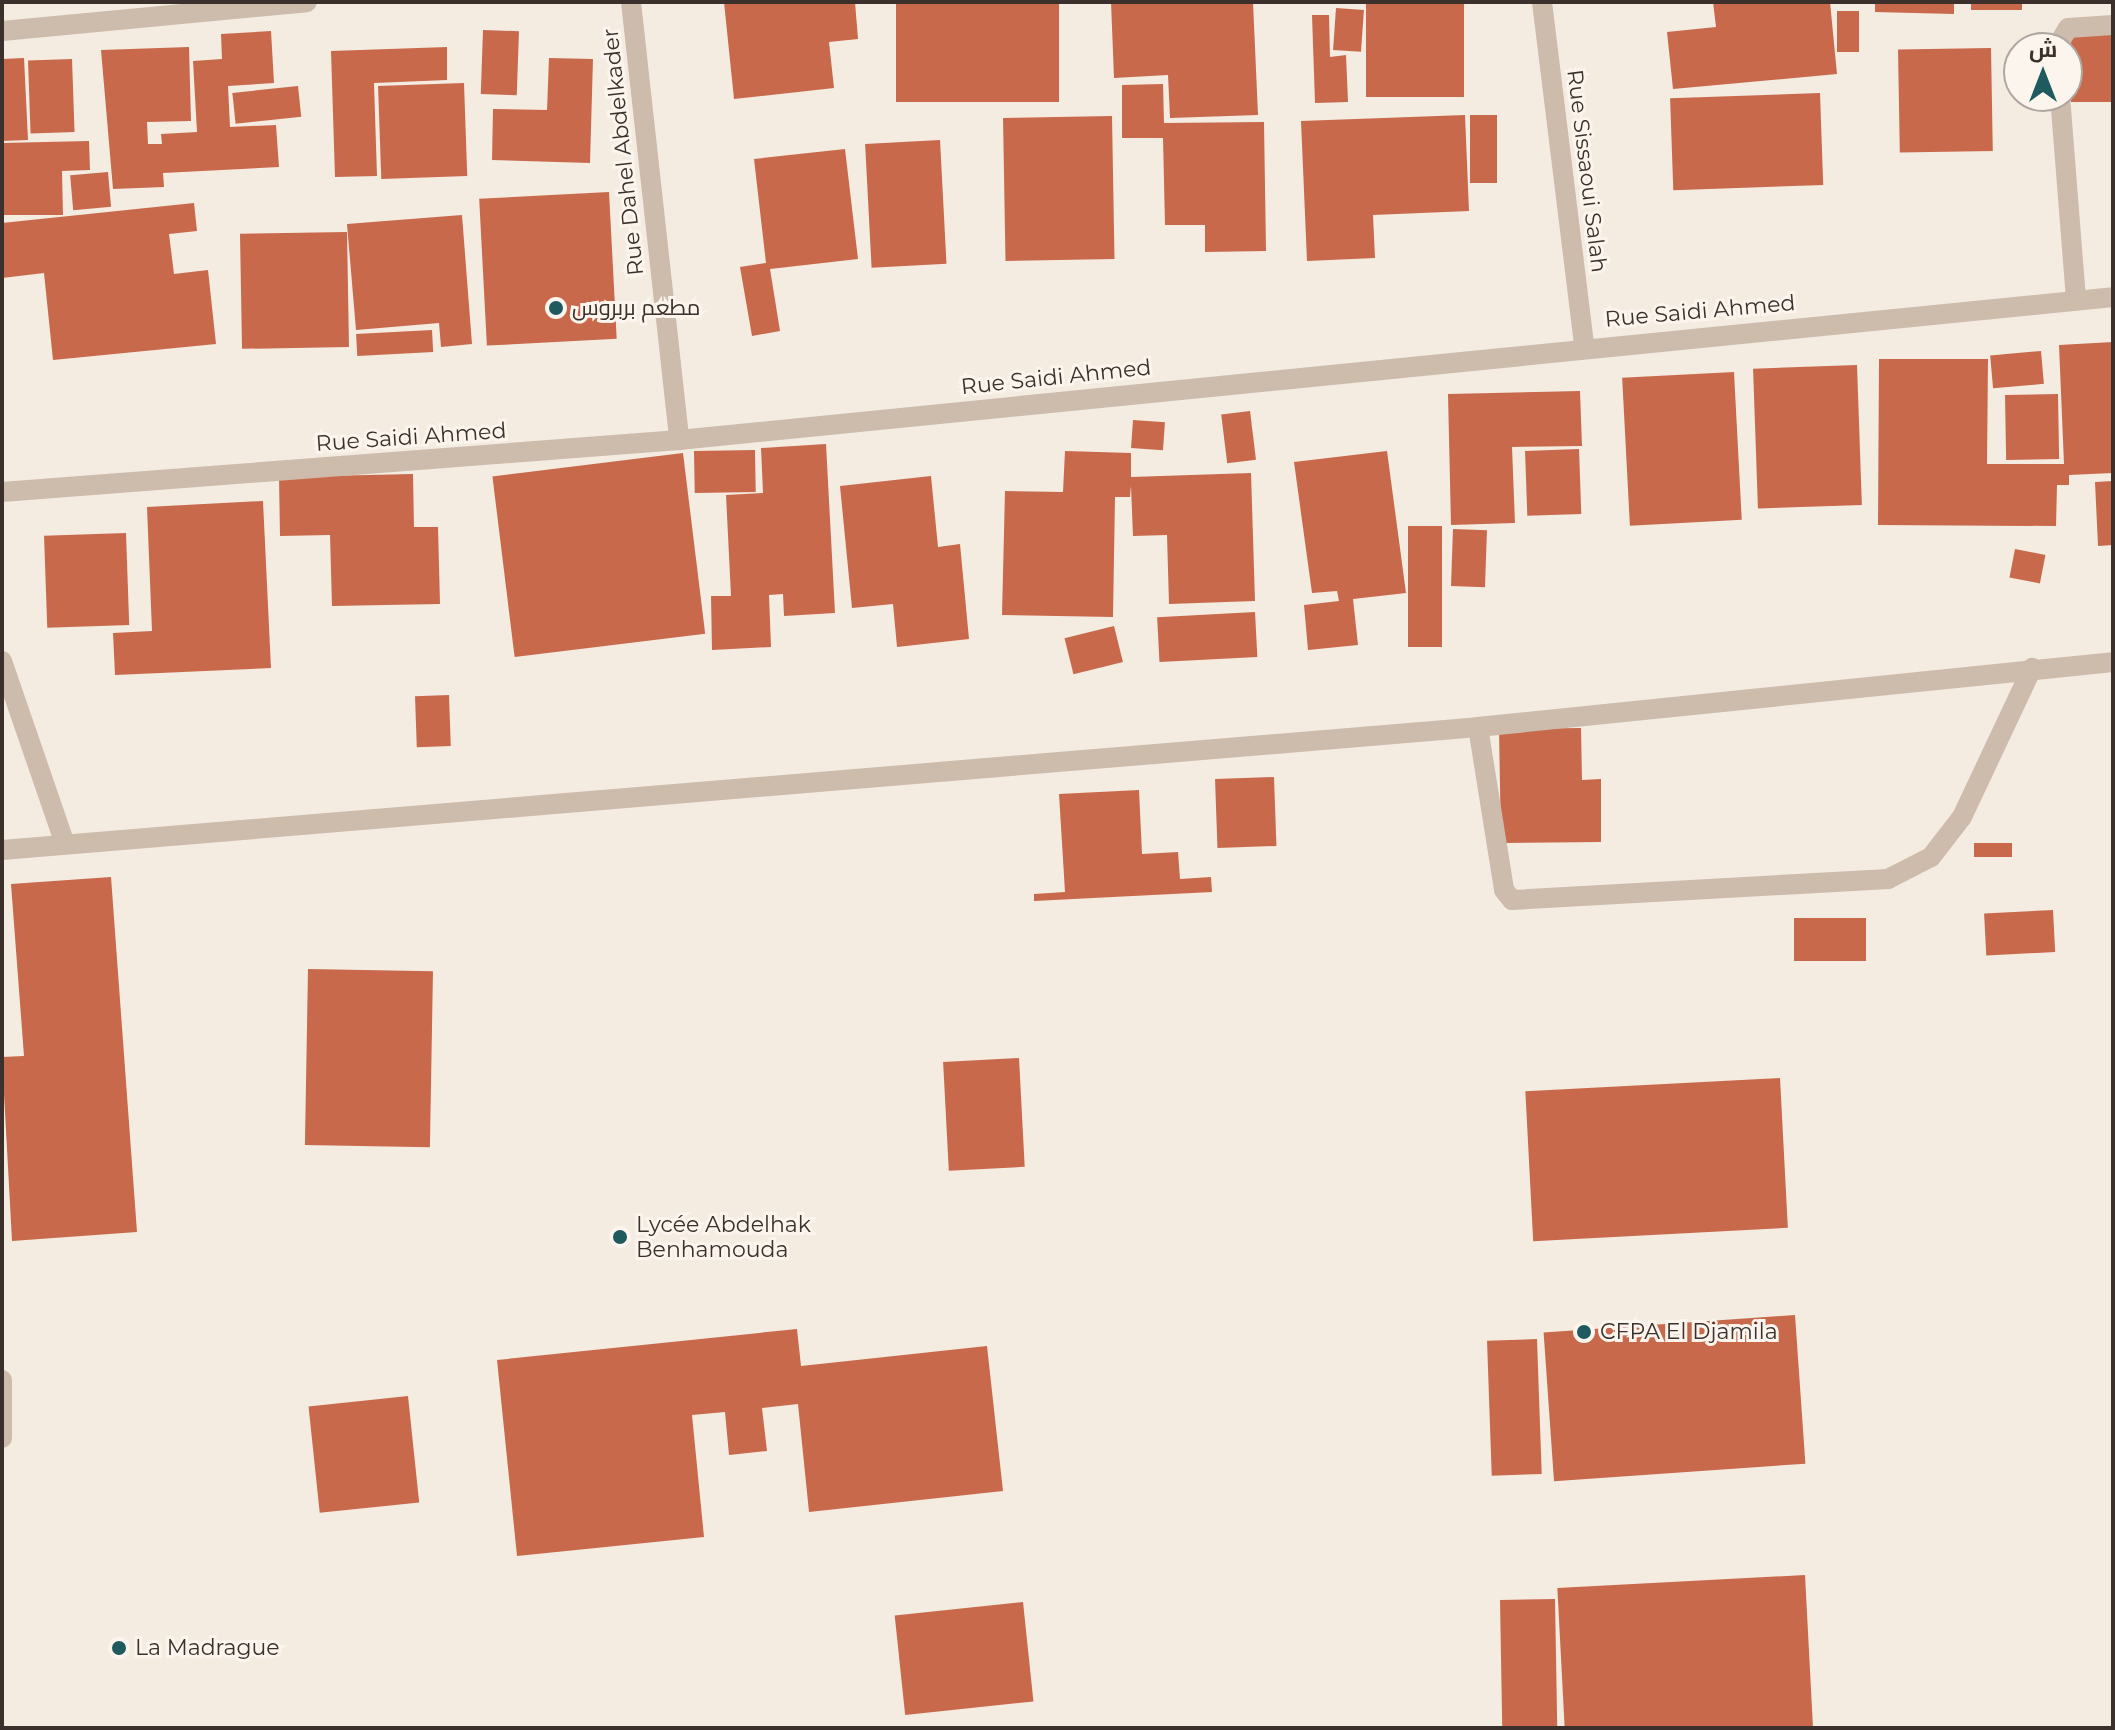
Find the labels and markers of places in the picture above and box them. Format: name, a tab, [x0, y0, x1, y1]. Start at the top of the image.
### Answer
place label: مطعم بربروس	[572, 295, 700, 321]
marker: مطعم بربروس	[547, 299, 565, 317]
place label: Lycée Abdelhak Benhamouda	[636, 1211, 811, 1262]
marker: Lycée Abdelhak Benhamouda	[611, 1228, 629, 1246]
place label: CFPA El Djamila	[1600, 1319, 1778, 1345]
marker: CFPA El Djamila	[1575, 1323, 1593, 1341]
place label: La Madrague	[135, 1635, 280, 1661]
marker: La Madrague	[110, 1639, 128, 1657]

